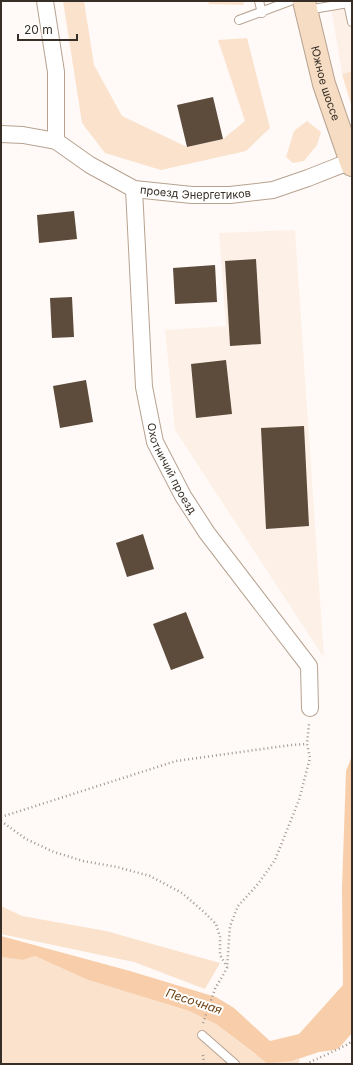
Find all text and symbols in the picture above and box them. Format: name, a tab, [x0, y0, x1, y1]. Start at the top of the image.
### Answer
scale bar	[18, 16, 77, 42]
text: 20 m	[24, 22, 53, 37]
street label: Южное шоссе	[308, 44, 343, 123]
street label: проезд Энергетиков	[140, 183, 251, 202]
street label: Охотничий проезд	[144, 422, 200, 517]
water label: Песочная	[164, 985, 224, 1017]

